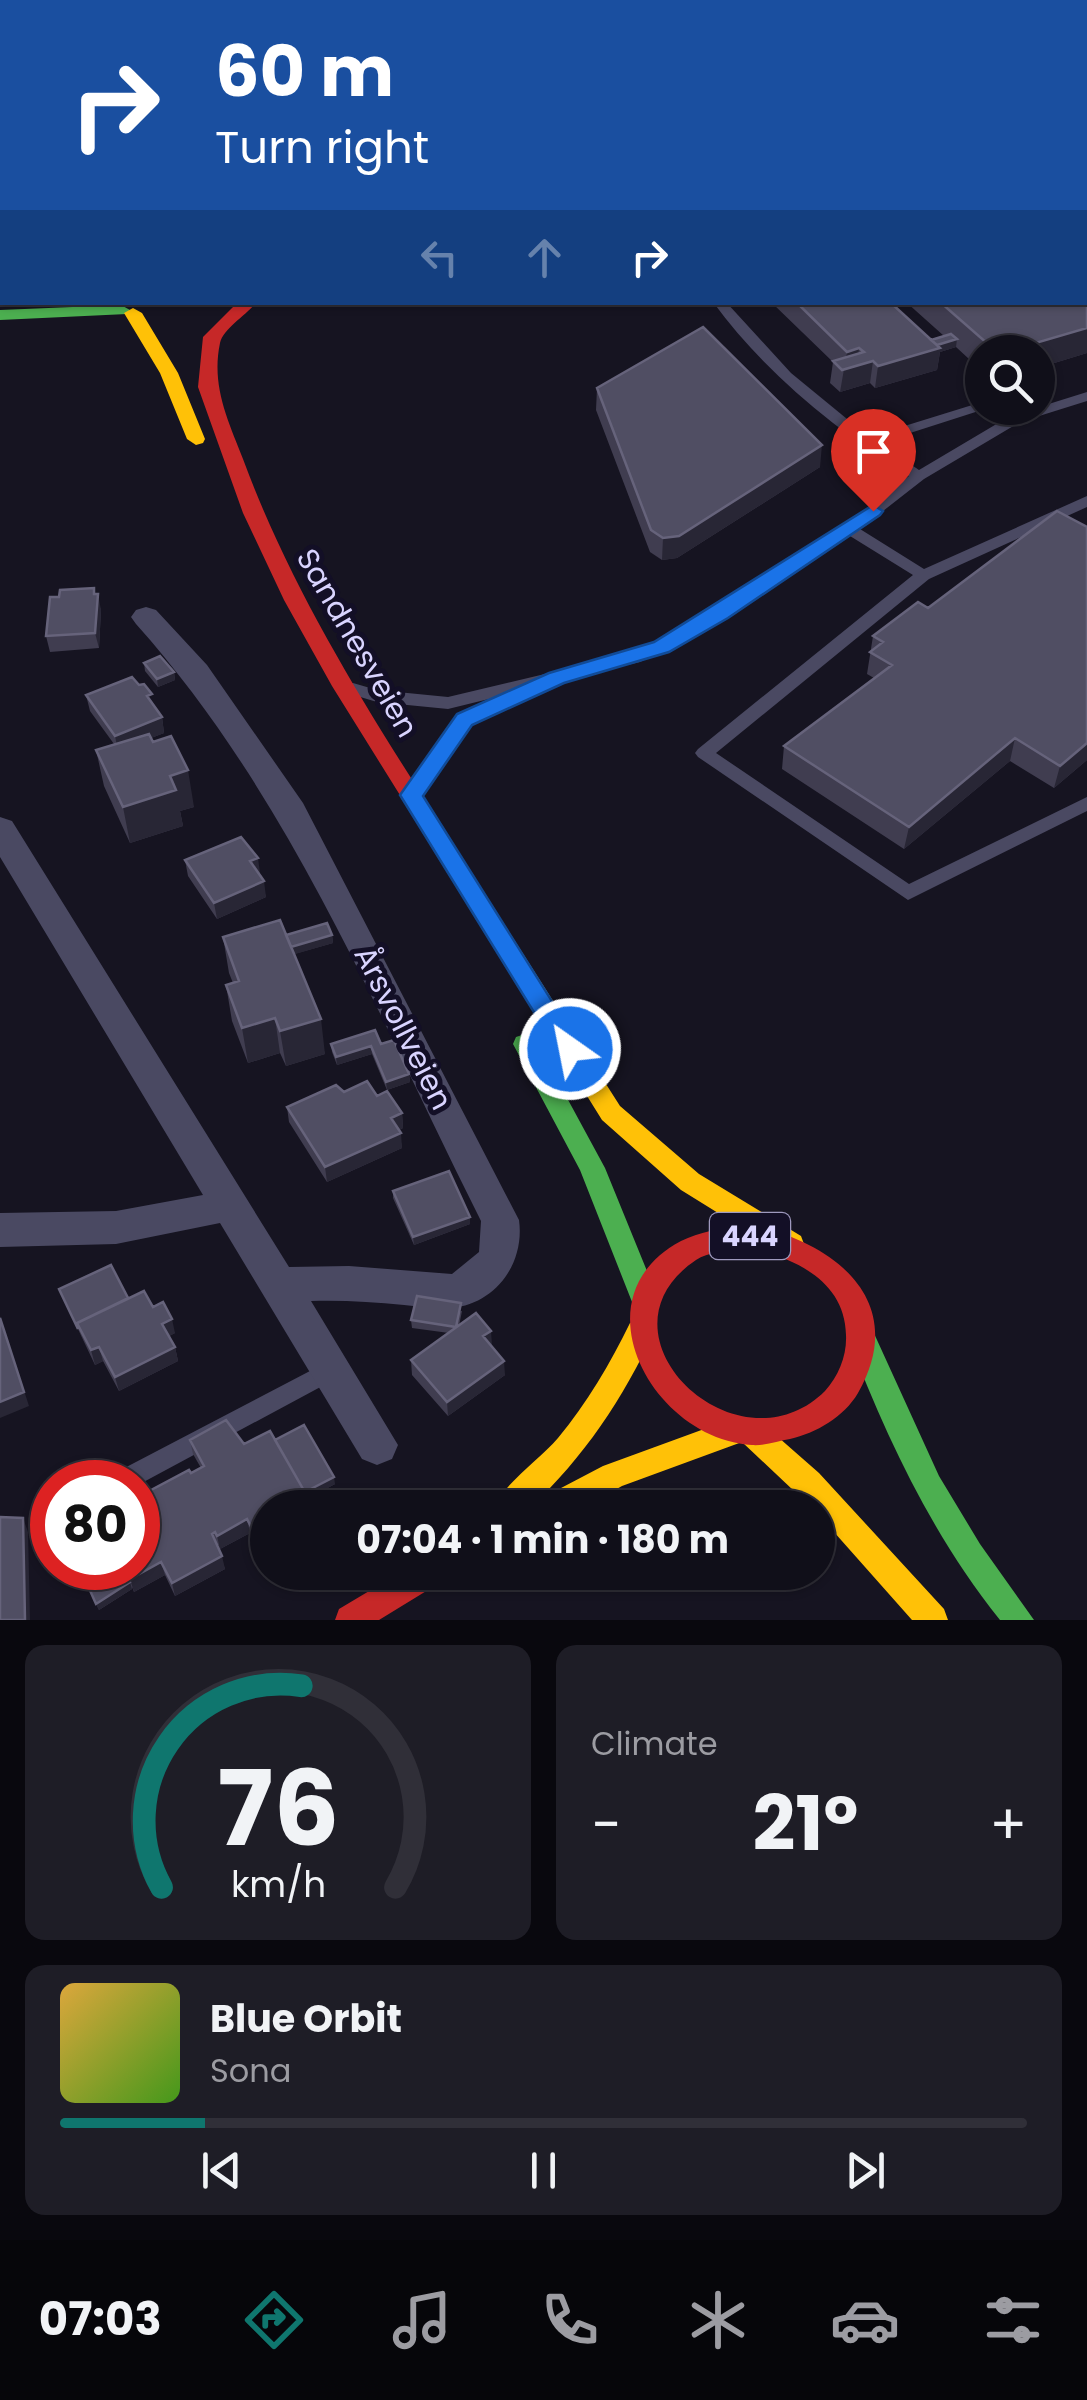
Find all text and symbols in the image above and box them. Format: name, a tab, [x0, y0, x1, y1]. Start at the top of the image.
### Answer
text: 60 m	[215, 22, 394, 121]
icon: right	[50, 40, 180, 170]
text: Turn right	[215, 116, 429, 179]
icon: left	[412, 230, 467, 285]
icon: ahead	[517, 230, 572, 285]
icon: right	[622, 230, 677, 285]
map controls	[965, 335, 1055, 425]
button: search	[965, 335, 1055, 425]
pin	[831, 409, 916, 512]
icon: arrive	[846, 424, 901, 479]
street label: Sandnesveien	[286, 540, 429, 745]
street label: Årsvollveien	[344, 938, 463, 1117]
position arrow	[518, 997, 622, 1101]
road number: 444	[710, 1213, 790, 1259]
speed limit sign: 80	[30, 1460, 160, 1590]
text: 07:04 · 1 min · 180 m	[356, 1513, 729, 1566]
text: Climate	[591, 1721, 718, 1766]
text: 76	[217, 1736, 339, 1881]
text: 21°	[752, 1771, 858, 1876]
text: −	[591, 1786, 621, 1863]
text: +	[989, 1786, 1027, 1863]
text: km/h	[230, 1859, 326, 1910]
text: Blue Orbit	[210, 1992, 402, 2045]
text: Sona	[210, 2048, 291, 2093]
icon: previous	[194, 2143, 249, 2198]
icon: pause	[516, 2143, 571, 2198]
icon: next	[838, 2143, 893, 2198]
icon: directions	[239, 2285, 309, 2355]
icon: music	[387, 2285, 457, 2355]
icon: phone	[535, 2285, 605, 2355]
icon: climate	[683, 2285, 753, 2355]
icon: car	[830, 2285, 900, 2355]
icon: filters	[978, 2285, 1048, 2355]
text: 07:03	[39, 2288, 162, 2351]

